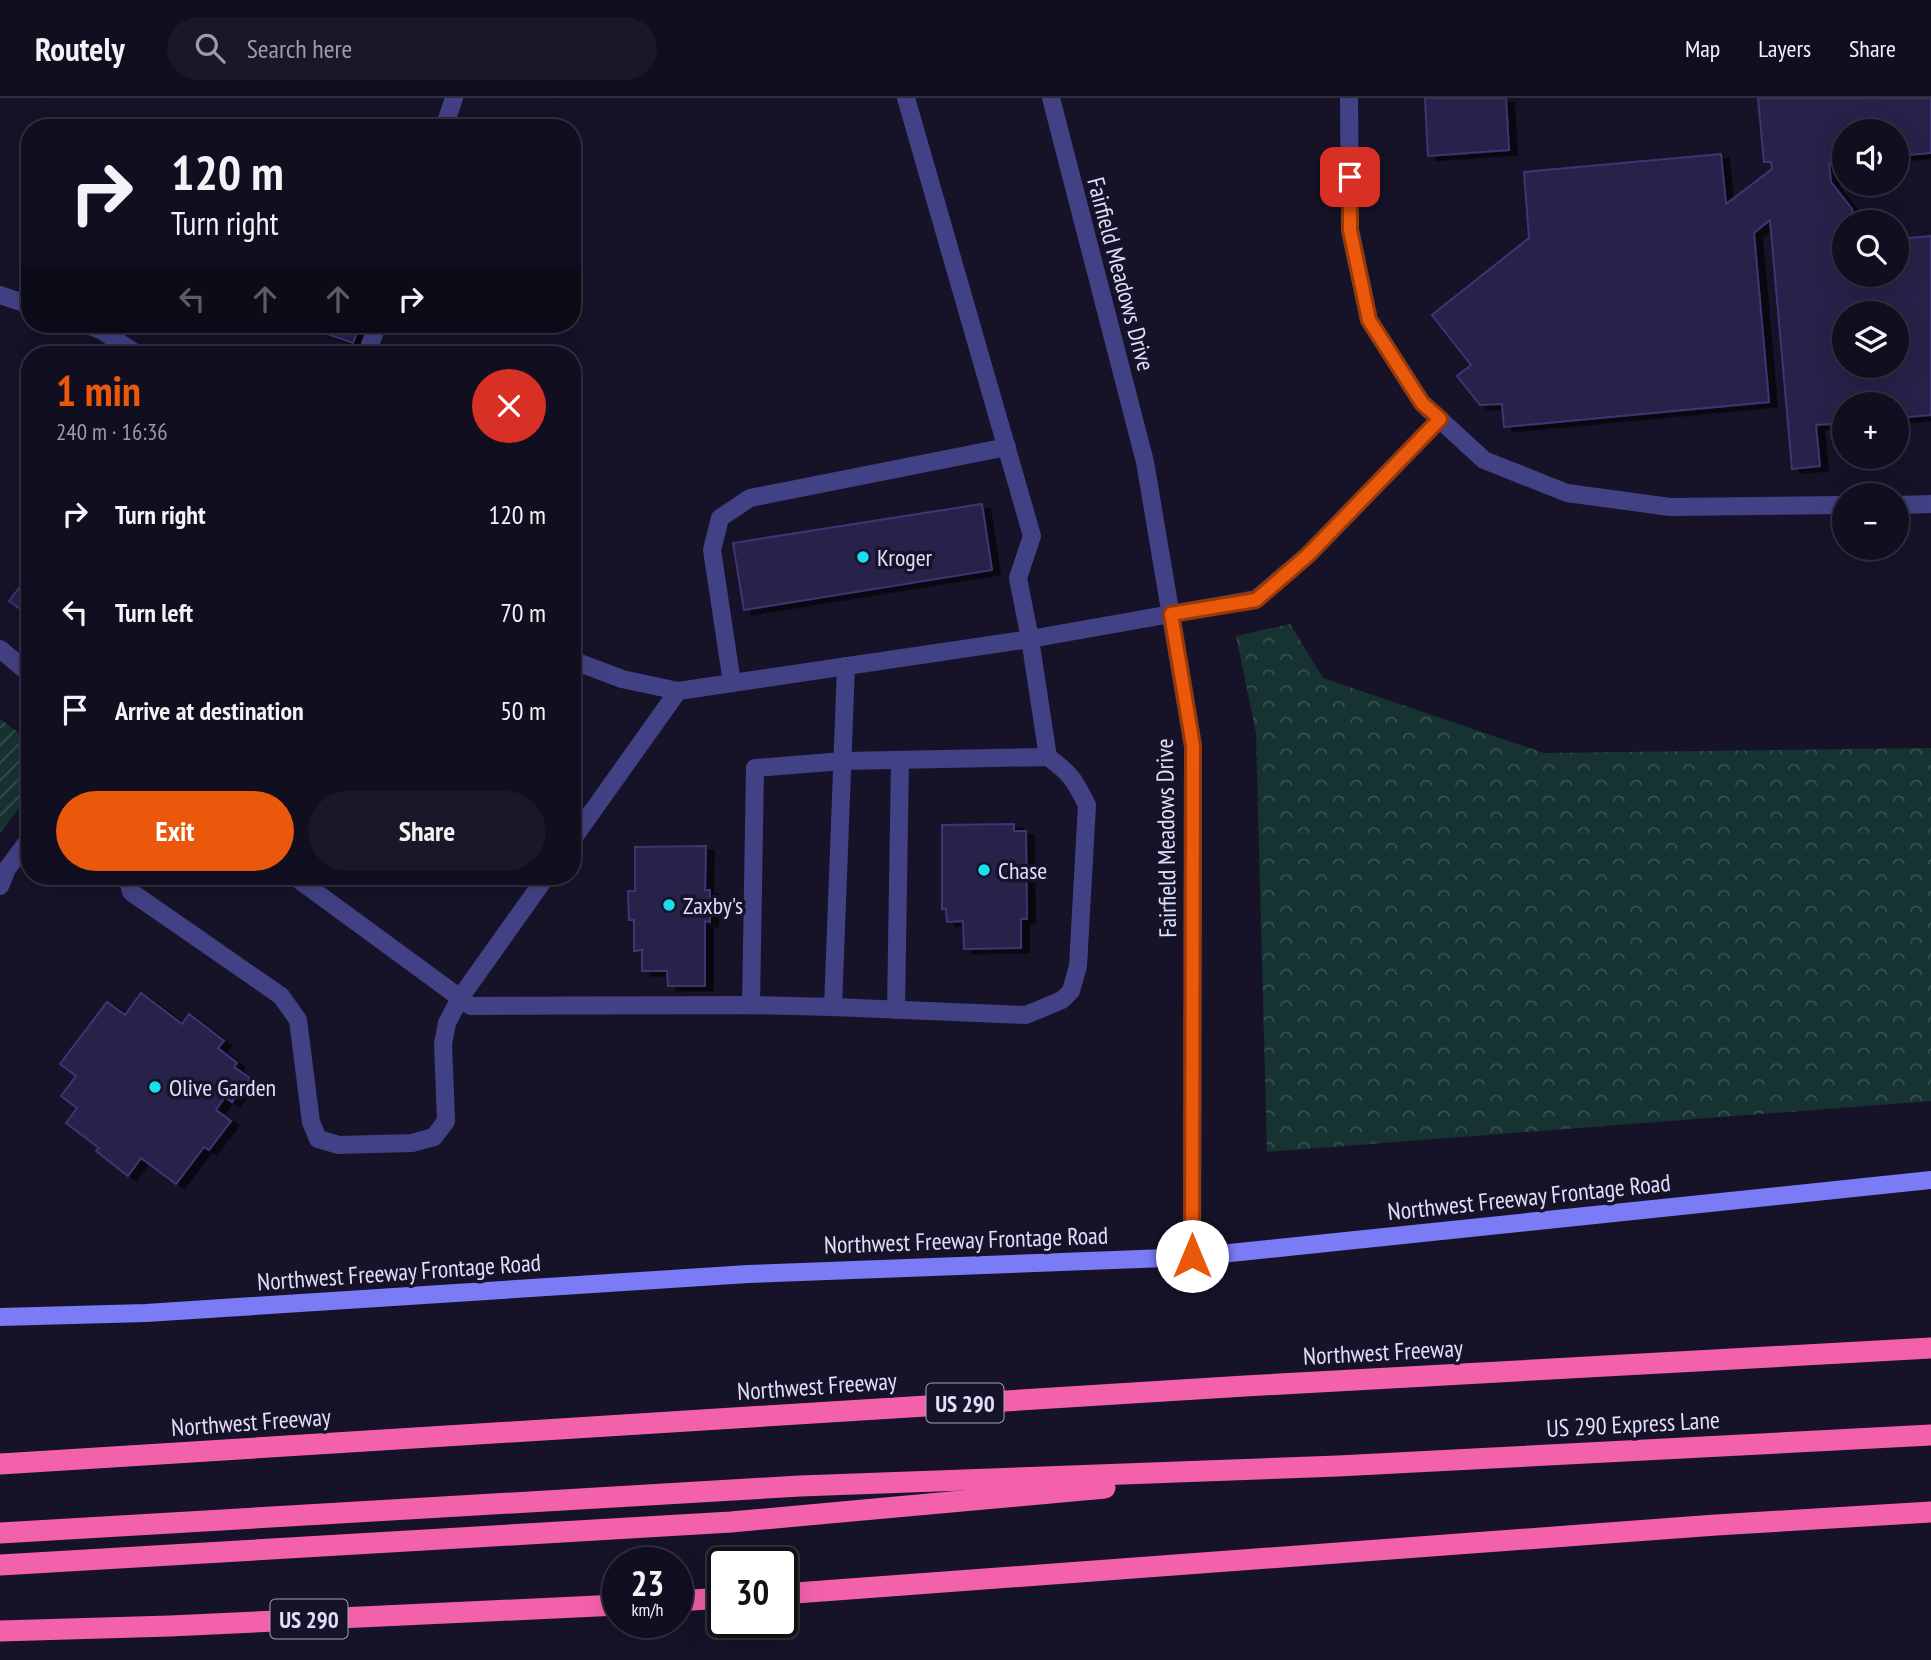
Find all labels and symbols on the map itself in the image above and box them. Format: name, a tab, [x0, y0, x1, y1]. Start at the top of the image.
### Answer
pin	[1320, 147, 1380, 207]
street label: Fairfield Meadows Drive	[1080, 174, 1162, 374]
place label: Kroger	[877, 542, 933, 573]
marker: Kroger	[855, 549, 871, 565]
street label: Fairfield Meadows Drive	[1149, 738, 1183, 938]
place label: Chase	[998, 855, 1047, 886]
marker: Chase	[976, 862, 992, 878]
place label: Zaxby's	[683, 890, 743, 921]
marker: Zaxby's	[661, 897, 677, 913]
place label: Olive Garden	[169, 1072, 276, 1103]
marker: Olive Garden	[147, 1079, 163, 1095]
street label: Northwest Freeway Frontage Road	[1386, 1167, 1672, 1227]
position arrow	[1155, 1219, 1229, 1293]
street label: Northwest Freeway Frontage Road	[823, 1220, 1109, 1260]
street label: Northwest Freeway Frontage Road	[256, 1247, 542, 1297]
street label: Northwest Freeway	[1302, 1332, 1464, 1372]
street label: Northwest Freeway	[736, 1365, 898, 1407]
road number: US 290	[926, 1384, 1004, 1422]
street label: Northwest Freeway	[170, 1401, 332, 1443]
street label: US 290 Express Lane	[1546, 1404, 1720, 1444]
speed limit sign: 30	[707, 1547, 798, 1638]
road number: US 290	[270, 1600, 348, 1638]

